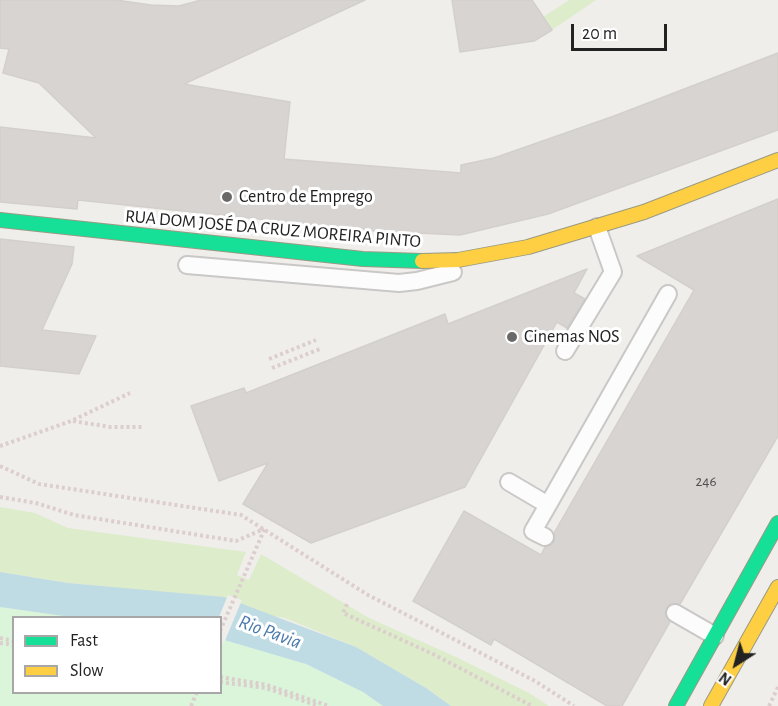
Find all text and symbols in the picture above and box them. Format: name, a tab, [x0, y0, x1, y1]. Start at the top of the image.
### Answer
scale bar	[574, 12, 670, 50]
text: 20 m	[582, 25, 617, 43]
place label: Centro de Emprego	[239, 186, 373, 208]
marker: Centro de Emprego	[220, 190, 234, 204]
street label: RUA DOM JOSÉ DA CRUZ MOREIRA PINTO	[124, 205, 422, 253]
place label: Cinemas NOS	[524, 326, 620, 348]
marker: Cinemas NOS	[505, 330, 519, 344]
house number: 246	[695, 472, 717, 490]
water label: Rio Pavia	[235, 610, 305, 654]
legend	[12, 616, 222, 694]
text: Fast	[70, 632, 98, 650]
north arrow	[706, 634, 766, 694]
text: Slow	[70, 662, 103, 680]
text: N	[716, 669, 735, 688]

